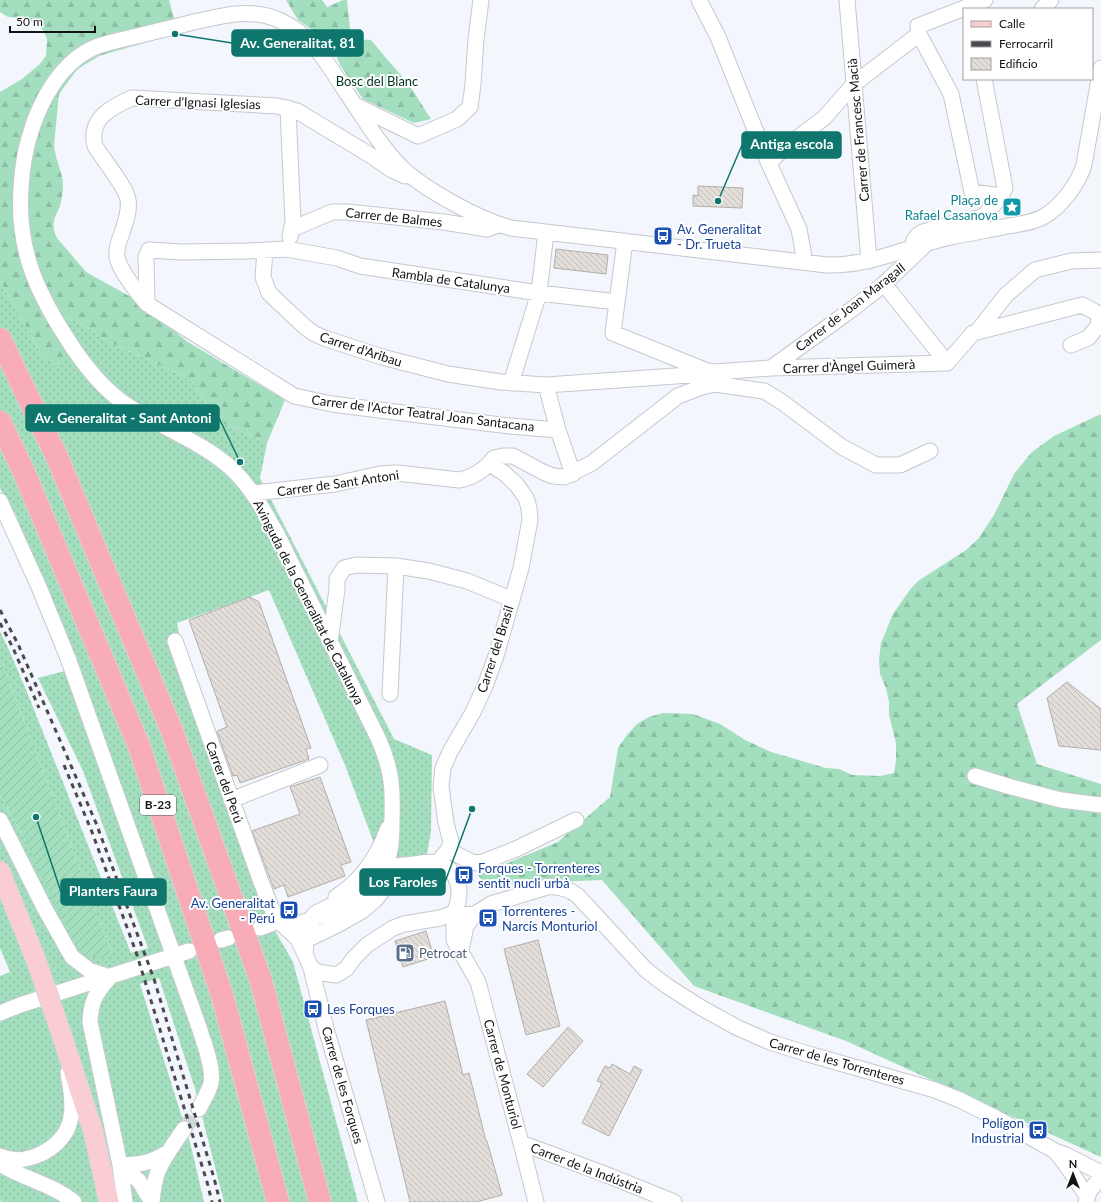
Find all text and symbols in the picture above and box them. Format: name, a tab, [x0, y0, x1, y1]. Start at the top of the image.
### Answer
scale bar	[10, 8, 95, 34]
legend	[963, 8, 1093, 80]
text: 50 m	[16, 14, 43, 29]
text: Calle	[999, 16, 1025, 31]
callout: Av. Generalitat, 81	[232, 30, 363, 56]
text: Av. Generalitat, 81	[239, 34, 356, 51]
text: Ferrocarril	[999, 36, 1053, 51]
text: Edificio	[999, 56, 1038, 71]
street label: Carrer de Francesc Macià	[844, 58, 872, 202]
park label: Bosc del Blanc	[336, 73, 418, 89]
street label: Carrer d'Ignasi Iglesias	[135, 92, 262, 112]
callout: Antiga escola	[742, 132, 841, 158]
text: Antiga escola	[749, 135, 834, 152]
place label: Plaça de Rafael Casanova	[905, 192, 998, 223]
place icon: Plaça de Rafael Casanova	[1001, 196, 1023, 218]
street label: Carrer de Balmes	[345, 204, 444, 230]
place label: Av. Generalitat - Dr. Trueta	[677, 221, 762, 252]
bus stop icon: Av. Generalitat - Dr. Trueta	[652, 225, 674, 247]
street label: Carrer de Joan Maragall	[792, 259, 908, 355]
street label: Rambla de Catalunya	[391, 264, 511, 296]
street label: Carrer d'Aribau	[318, 328, 404, 370]
street label: Carrer d'Àngel Guimerà	[782, 356, 916, 376]
street label: Carrer de l'Actor Teatral Joan Santacana	[311, 391, 535, 435]
callout: Av. Generalitat - Sant Antoni	[26, 405, 219, 431]
text: Av. Generalitat - Sant Antoni	[33, 409, 212, 426]
street label: Carrer de Sant Antoni	[276, 467, 400, 499]
street label: Avinguda de la Generalitat de Catalunya	[250, 497, 368, 707]
street label: Carrer del Brasil	[473, 603, 517, 695]
street label: Carrer del Perú	[203, 739, 247, 825]
road number: B-23	[140, 795, 176, 815]
place label: Forques - Torrenteres sentit nucli urbà	[478, 860, 600, 891]
bus stop icon: Forques - Torrenteres sentit nucli urbà	[453, 864, 475, 886]
callout: Los Faroles	[360, 869, 445, 895]
text: Los Faroles	[369, 873, 437, 890]
callout: Planters Faura	[61, 879, 166, 905]
text: Planters Faura	[69, 882, 157, 899]
place label: Av. Generalitat - Perú	[191, 895, 275, 926]
bus stop icon: Av. Generalitat - Perú	[278, 899, 300, 921]
place label: Torrenteres - Narcís Monturiol	[502, 903, 598, 934]
bus stop icon: Torrenteres - Narcís Monturiol	[477, 907, 499, 929]
fuel station icon: Petrocat	[394, 942, 416, 964]
place label: Petrocat	[419, 945, 467, 961]
bus stop icon: Les Forques	[302, 998, 324, 1020]
place label: Les Forques	[327, 1001, 395, 1017]
street label: Carrer de Monturiol	[481, 1017, 525, 1131]
street label: Carrer de les Forques	[319, 1025, 367, 1146]
street label: Carrer de les Torrenteres	[767, 1034, 907, 1088]
place label: Polígon Industrial	[971, 1115, 1024, 1146]
bus stop icon: Polígon Industrial	[1027, 1119, 1049, 1141]
street label: Carrer de la Indústria	[528, 1139, 646, 1197]
north arrow	[1053, 1154, 1093, 1194]
text: N	[1069, 1157, 1077, 1170]

